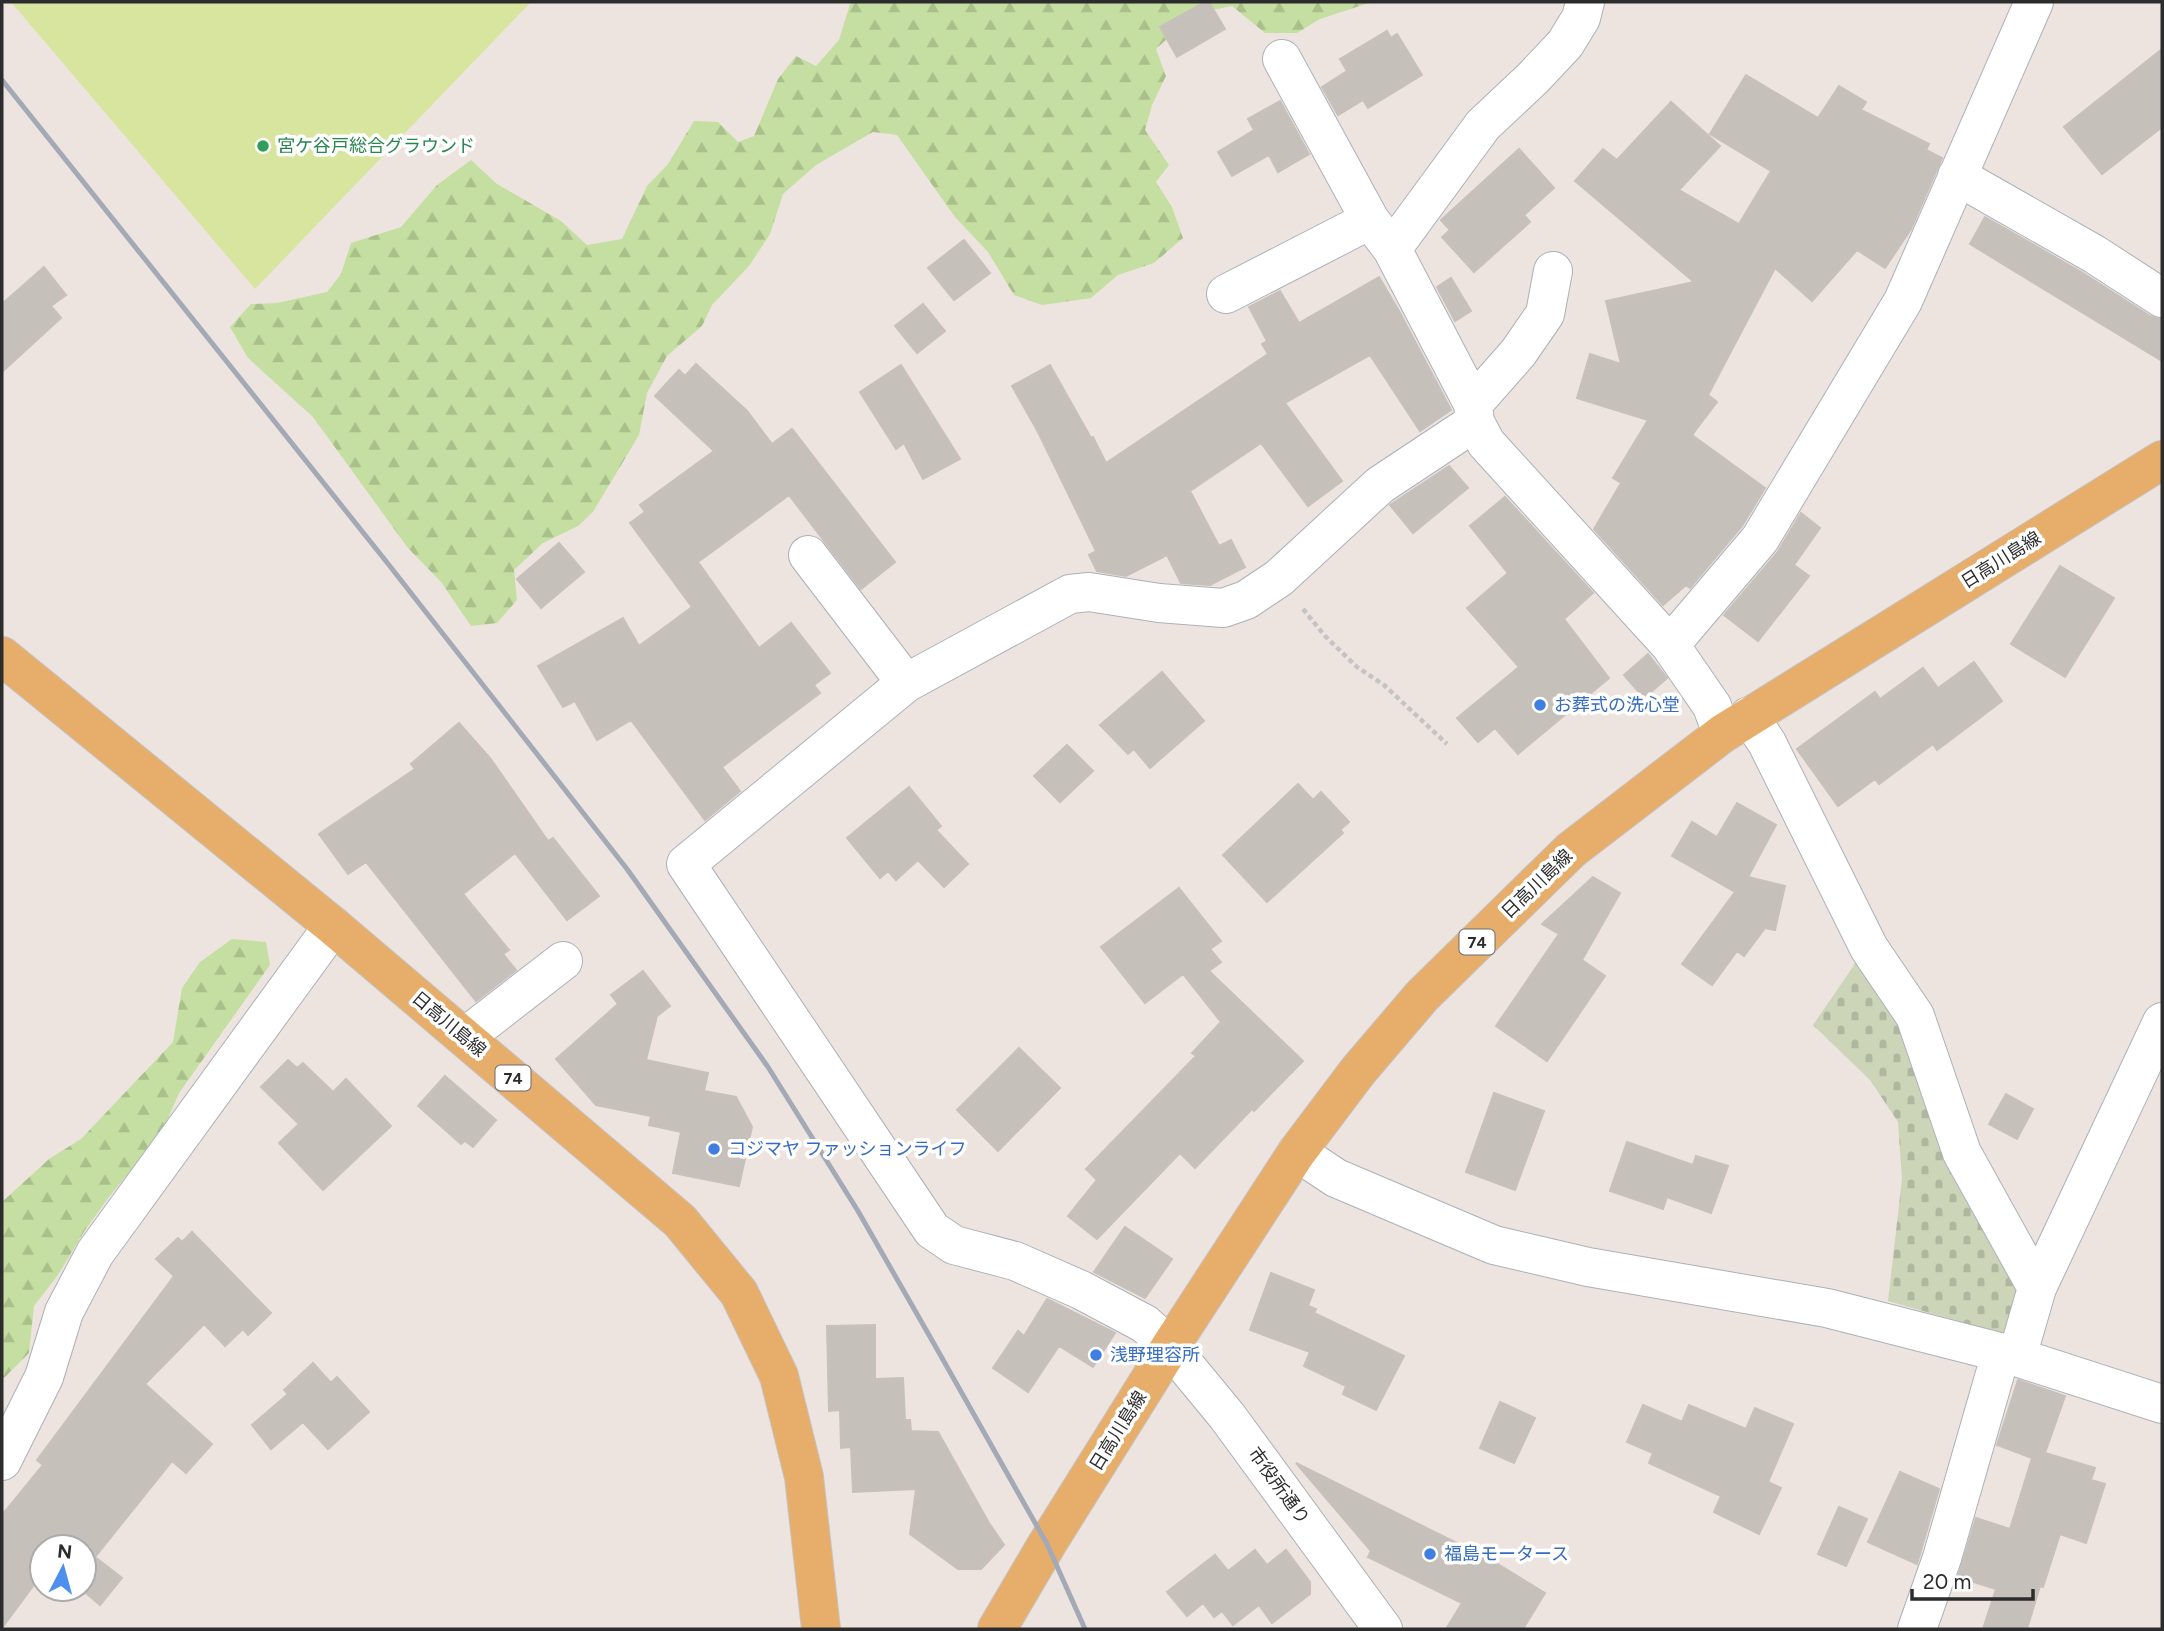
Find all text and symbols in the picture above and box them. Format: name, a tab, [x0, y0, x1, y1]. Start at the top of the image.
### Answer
place label: 宮ケ谷戸総合グラウンド	[277, 135, 475, 157]
marker: 宮ケ谷戸総合グラウンド	[255, 138, 271, 154]
street label: 日高川島線	[1957, 527, 2045, 593]
place label: お葬式の洗心堂	[1554, 694, 1680, 716]
marker: お葬式の洗心堂	[1532, 697, 1548, 713]
street label: 日高川島線	[1497, 845, 1577, 923]
road number: 74	[1460, 930, 1494, 954]
street label: 日高川島線	[407, 987, 491, 1061]
road number: 74	[496, 1066, 530, 1090]
place label: コジマヤ ファッションライフ	[728, 1138, 966, 1160]
marker: コジマヤ ファッションライフ	[706, 1141, 722, 1157]
place label: 浅野理容所	[1110, 1344, 1200, 1366]
marker: 浅野理容所	[1088, 1347, 1104, 1363]
street label: 日高川島線	[1085, 1387, 1151, 1475]
street label: 市役所通り	[1244, 1443, 1314, 1529]
north arrow	[28, 1533, 98, 1603]
text: N	[56, 1539, 73, 1564]
place label: 福島モータース	[1444, 1543, 1569, 1565]
marker: 福島モータース	[1422, 1546, 1438, 1562]
scale bar	[1912, 1558, 2033, 1602]
text: 20 m	[1923, 1569, 1971, 1594]

